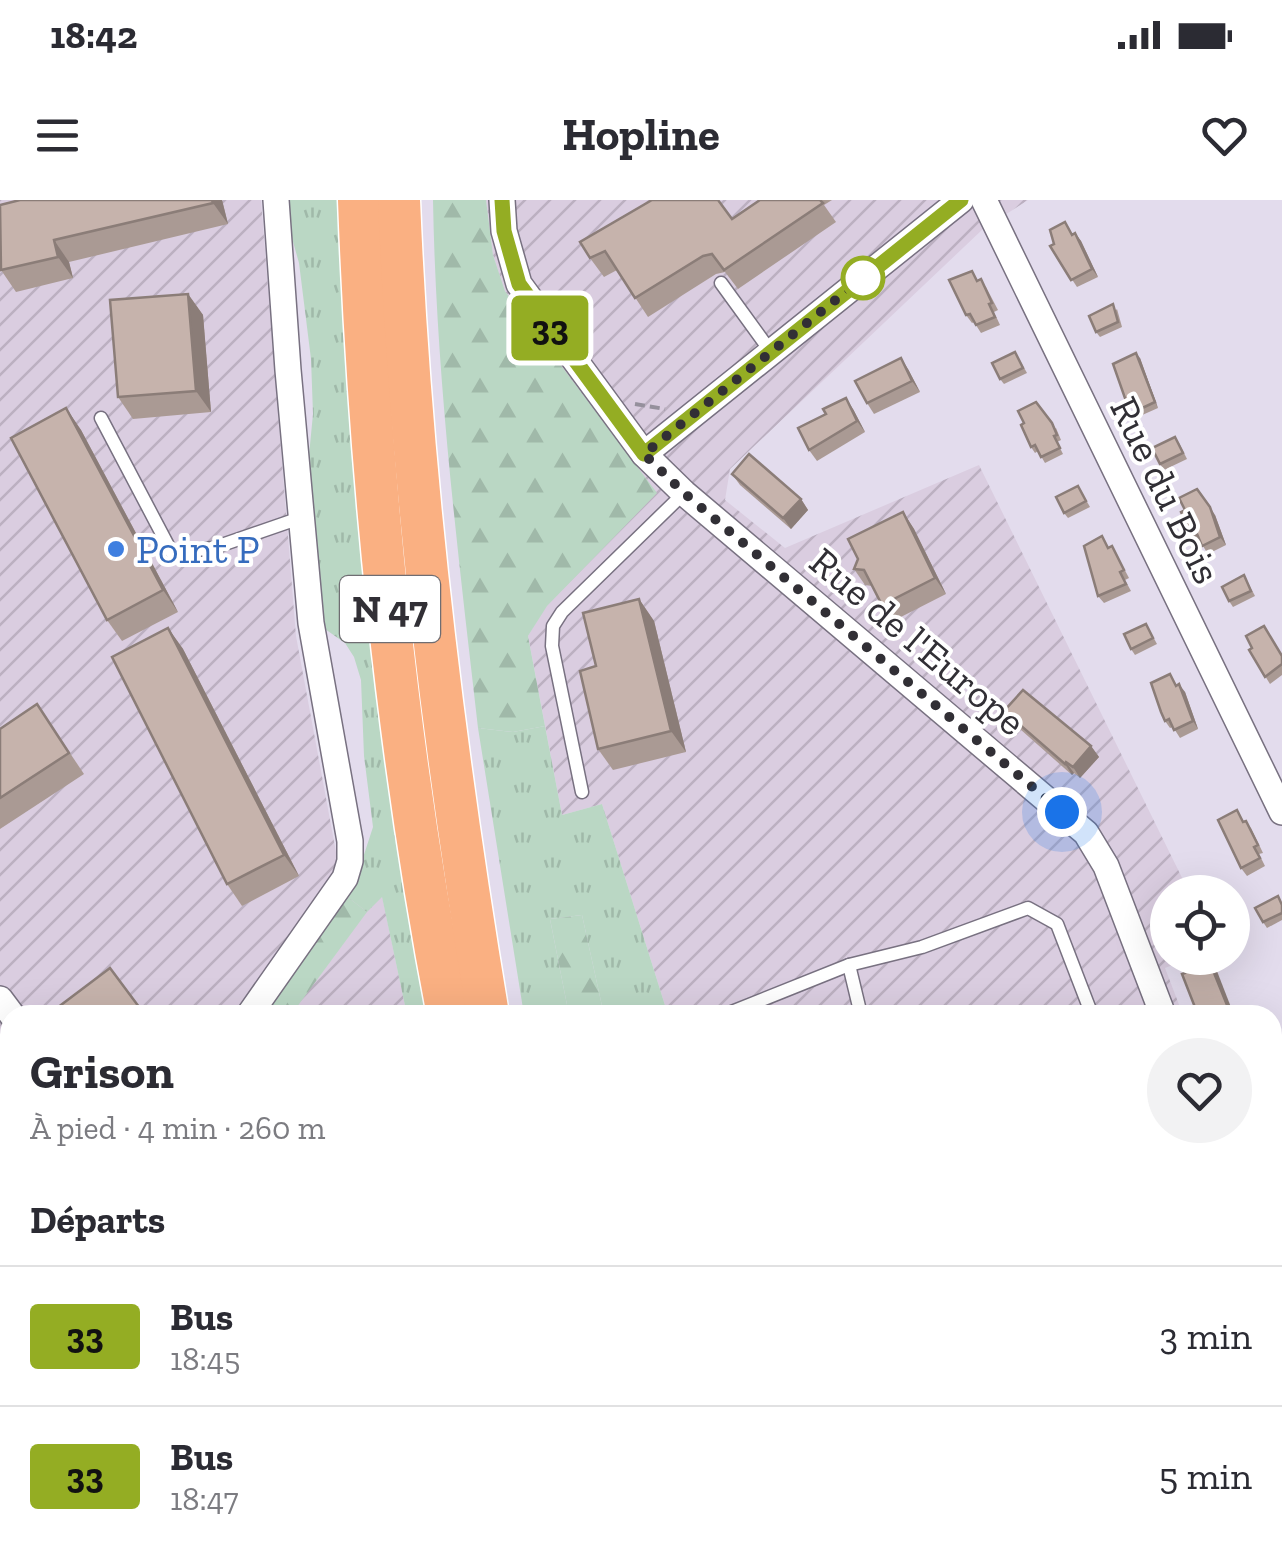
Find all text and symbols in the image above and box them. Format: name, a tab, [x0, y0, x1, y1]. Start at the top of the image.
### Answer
text: 18:42	[50, 12, 137, 58]
icon: menu	[30, 108, 85, 163]
text: Hopline	[562, 108, 720, 162]
icon: heart	[1197, 108, 1252, 163]
unlabelled marker	[842, 257, 884, 299]
line badge: 33	[505, 296, 595, 360]
text: 33	[531, 307, 569, 349]
street label: Rue du Bois	[1100, 389, 1232, 591]
place label: Point P	[136, 525, 260, 573]
street label: Rue de l'Europe	[800, 537, 1036, 745]
marker: Point P	[105, 538, 127, 560]
road number: N 47	[340, 576, 440, 642]
your location	[1037, 787, 1087, 837]
map controls	[1150, 875, 1250, 975]
button: locate	[1150, 875, 1250, 975]
button: heart	[1147, 1038, 1252, 1143]
text: Grison	[30, 1043, 174, 1100]
text: À pied · 4 min · 260 m	[30, 1109, 325, 1147]
text: Départs	[30, 1197, 165, 1243]
text: Bus	[170, 1294, 233, 1340]
text: 3 min	[1160, 1313, 1252, 1359]
text: 33	[66, 1315, 104, 1357]
text: 18:45	[170, 1340, 240, 1378]
text: Bus	[170, 1434, 233, 1480]
text: 5 min	[1159, 1453, 1252, 1499]
text: 33	[66, 1455, 104, 1497]
text: 18:47	[170, 1480, 239, 1518]

